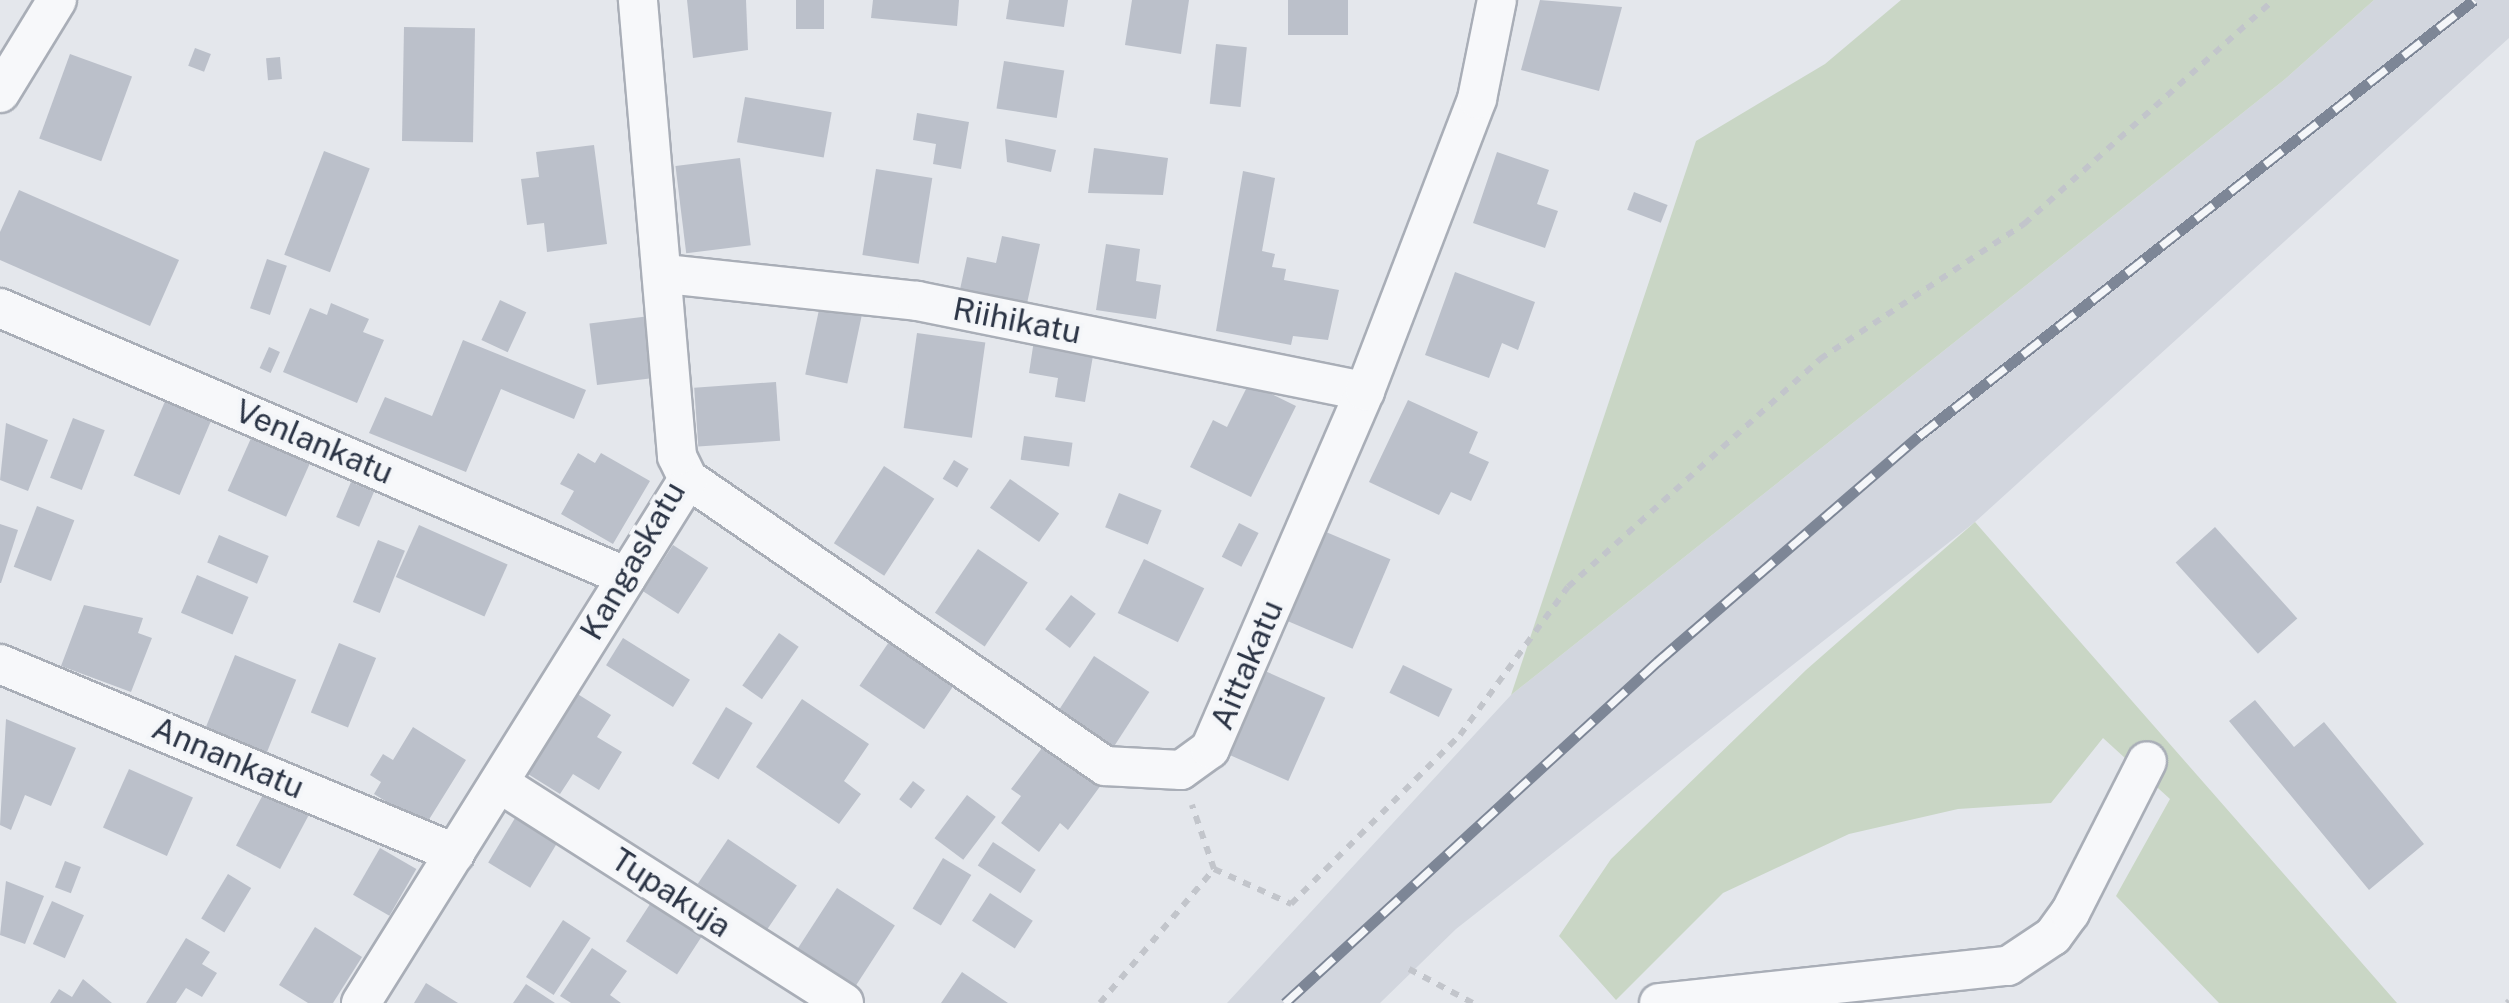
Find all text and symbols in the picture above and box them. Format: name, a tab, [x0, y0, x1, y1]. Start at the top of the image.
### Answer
street label: Riihikatu	[950, 290, 1084, 352]
street label: Venlankatu	[229, 392, 399, 492]
street label: Kangaskatu	[572, 475, 694, 647]
street label: Aittakatu	[1203, 594, 1291, 736]
street label: Annankatu	[146, 709, 310, 807]
street label: Tupakuja	[604, 840, 738, 946]

